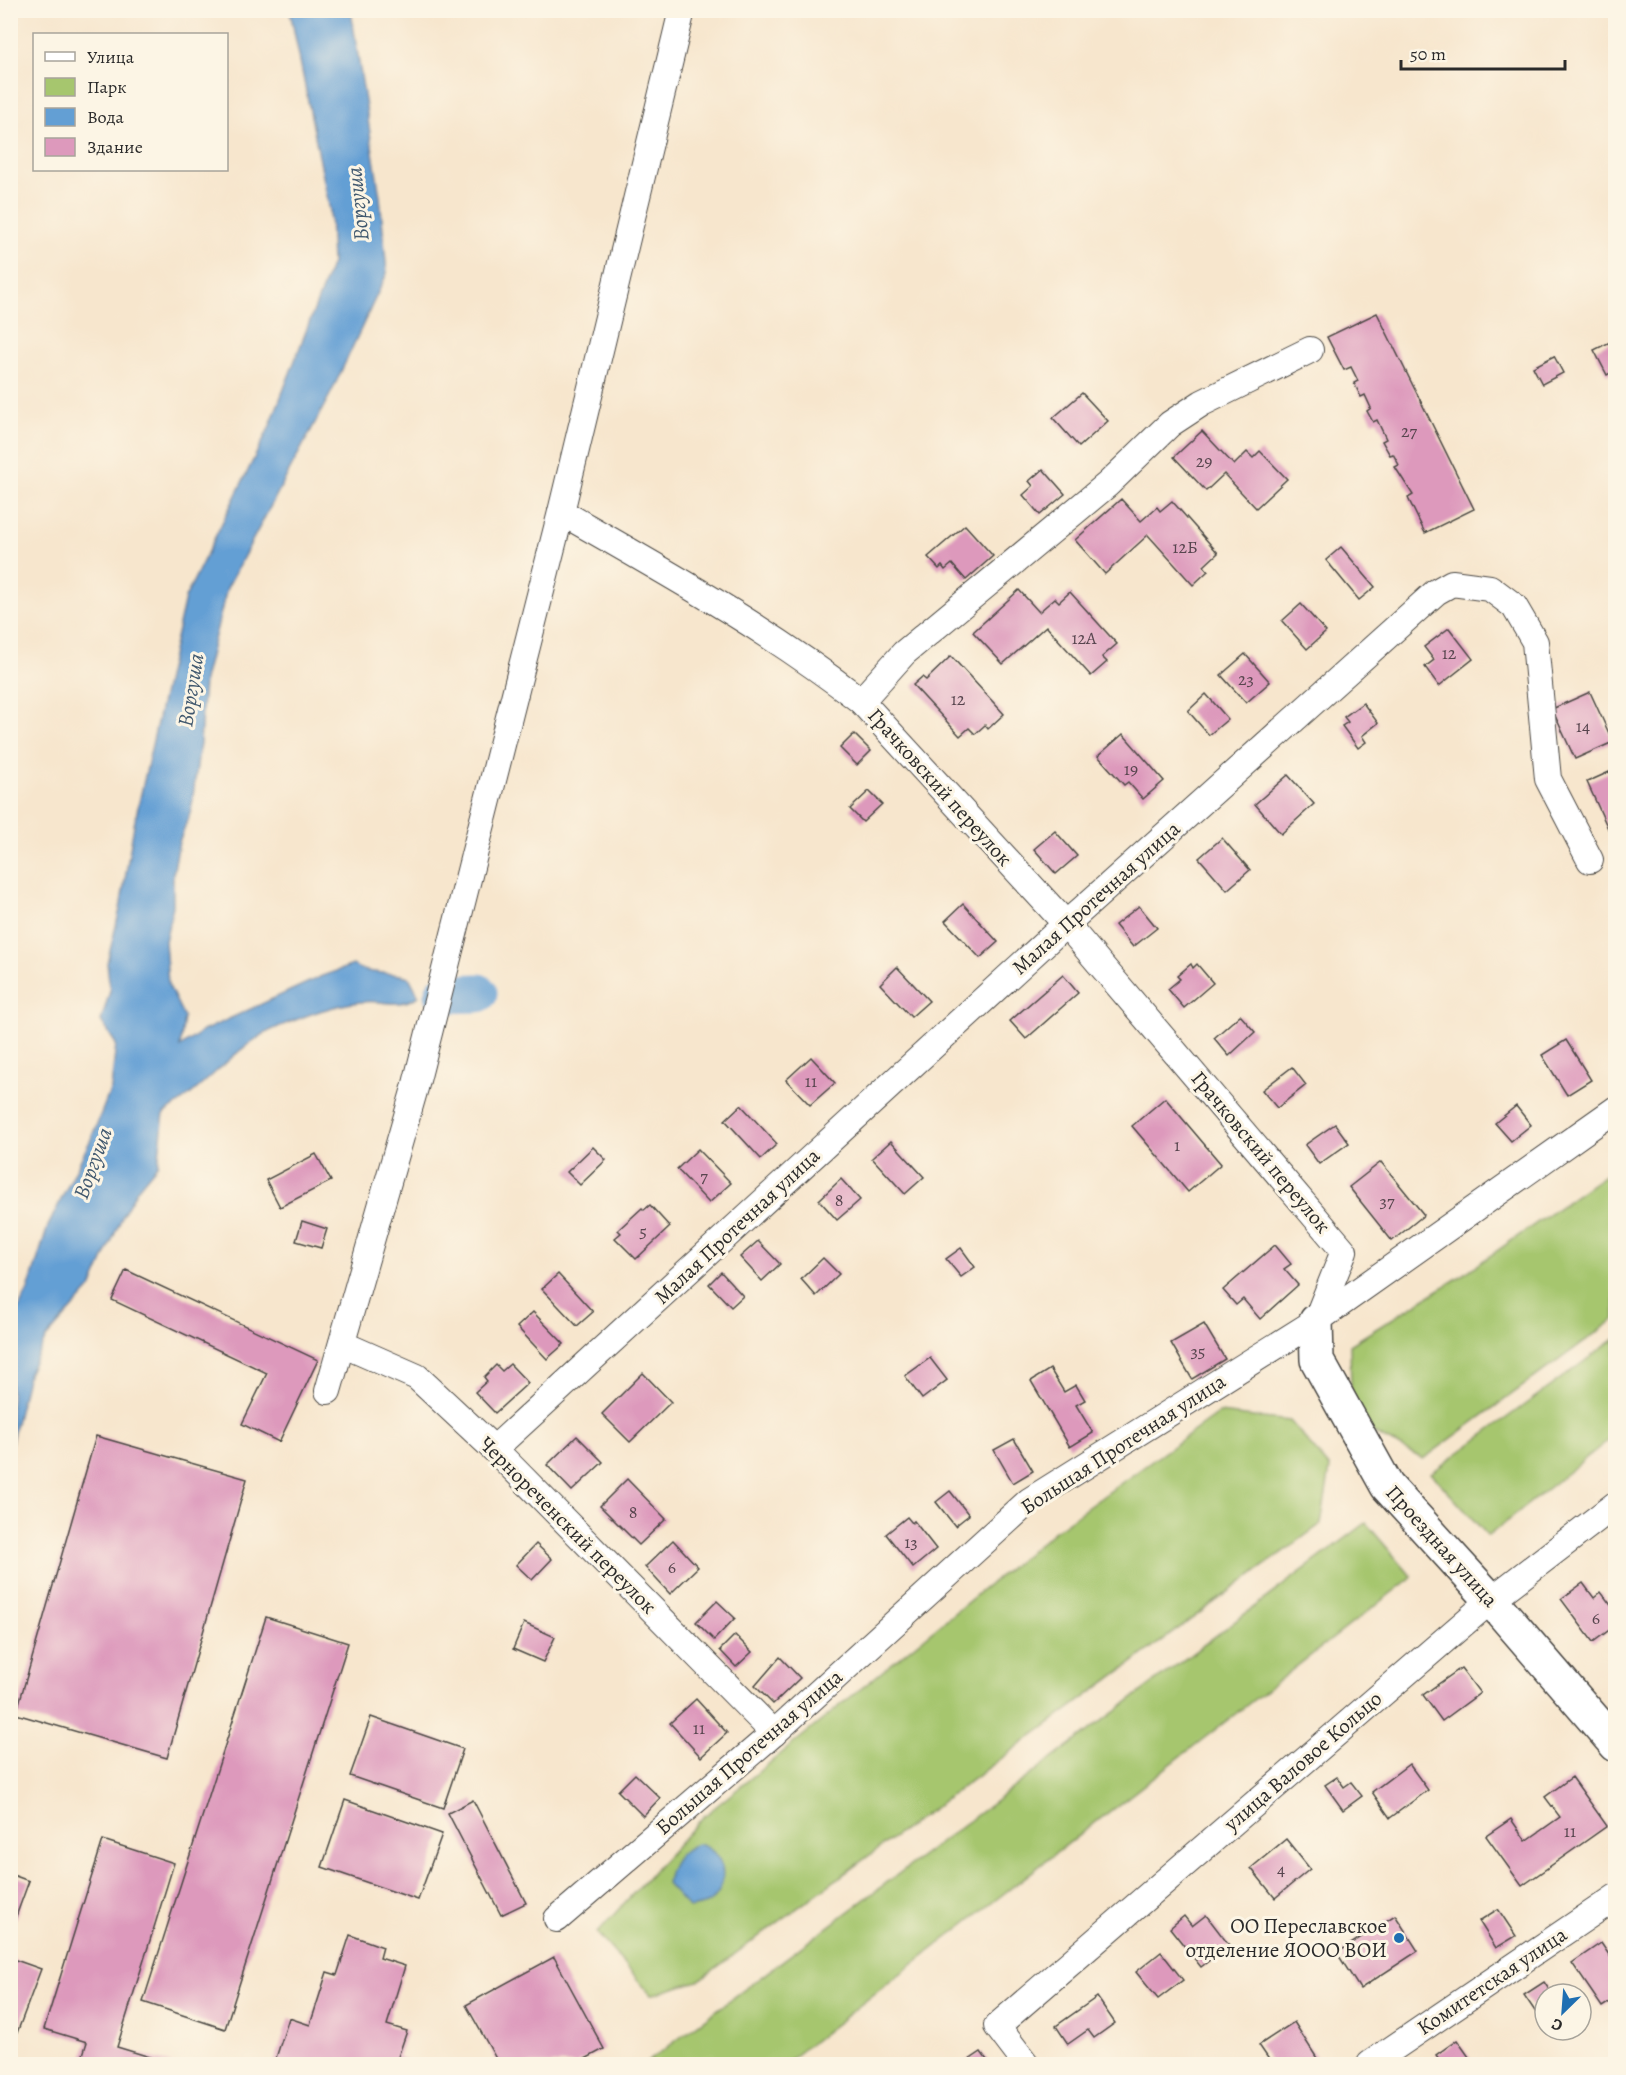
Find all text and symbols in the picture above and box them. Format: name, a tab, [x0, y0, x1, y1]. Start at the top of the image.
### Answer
legend	[33, 33, 228, 171]
scale bar	[1401, 33, 1564, 71]
text: 50 m	[1410, 42, 1446, 66]
text: Улица	[87, 45, 135, 69]
text: Парк	[87, 75, 127, 99]
text: Вода	[87, 105, 125, 129]
text: Здание	[87, 135, 143, 159]
water label: Воргуша	[339, 165, 377, 242]
house number: 27	[1401, 419, 1417, 443]
house number: 29	[1196, 449, 1212, 473]
house number: 12Б	[1172, 535, 1198, 559]
house number: 12А	[1071, 626, 1097, 650]
house number: 12	[1442, 641, 1457, 665]
water label: Воргуша	[170, 651, 212, 729]
house number: 23	[1238, 667, 1254, 691]
house number: 12	[951, 687, 966, 711]
street label: Грачковский переулок	[861, 702, 1019, 872]
house number: 14	[1576, 714, 1590, 738]
house number: 19	[1124, 757, 1138, 781]
street label: Малая Протечная улица	[1006, 815, 1186, 981]
street label: Грачковский переулок	[1185, 1065, 1337, 1239]
house number: 11	[805, 1069, 817, 1093]
water label: Воргуша	[66, 1123, 120, 1203]
house number: 1	[1174, 1133, 1180, 1157]
street label: Малая Протечная улица	[648, 1142, 826, 1310]
house number: 7	[700, 1164, 708, 1188]
house number: 8	[835, 1188, 843, 1212]
house number: 37	[1379, 1189, 1395, 1213]
house number: 5	[639, 1219, 647, 1243]
house number: 35	[1190, 1339, 1206, 1363]
street label: Большая Протечная улица	[1015, 1367, 1231, 1521]
street label: Чернореченский переулок	[473, 1430, 663, 1620]
street label: Проездная улица	[1380, 1479, 1505, 1613]
house number: 8	[629, 1500, 637, 1524]
house number: 13	[904, 1530, 918, 1554]
house number: 6	[668, 1555, 676, 1579]
house number: 6	[1592, 1606, 1600, 1630]
street label: Большая Протечная улица	[650, 1663, 849, 1841]
street label: улица Валовое Кольцо	[1217, 1685, 1388, 1838]
house number: 11	[693, 1716, 705, 1740]
house number: 11	[1564, 1819, 1576, 1843]
house number: 4	[1277, 1857, 1285, 1881]
place label: ОО Переславское отделение ЯООО ВОИ	[1185, 1912, 1387, 1964]
street label: Комитетская улица	[1412, 1920, 1573, 2042]
marker: ОО Переславское отделение ЯООО ВОИ	[1392, 1931, 1406, 1945]
north arrow	[1533, 1982, 1593, 2042]
text: С	[1548, 2013, 1566, 2037]

